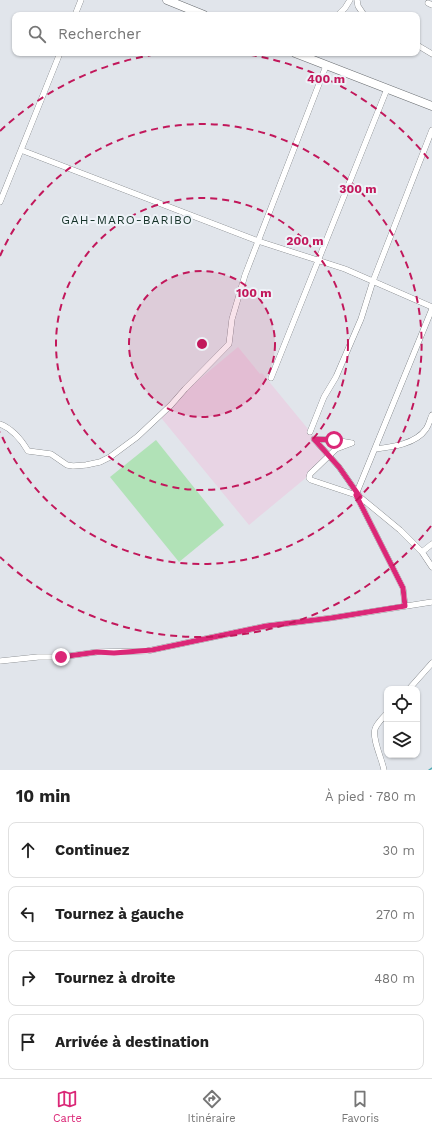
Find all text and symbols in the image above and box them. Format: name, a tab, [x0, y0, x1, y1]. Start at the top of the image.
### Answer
search box	[12, 12, 420, 56]
icon: search	[26, 23, 48, 45]
text: Rechercher	[58, 25, 141, 43]
text: 400 m	[307, 72, 345, 86]
text: 300 m	[339, 182, 377, 196]
district label: GAH-MARO-BARIBO	[61, 213, 193, 227]
text: 200 m	[286, 234, 324, 248]
text: 100 m	[236, 286, 272, 300]
centre of rings	[195, 337, 209, 351]
route start	[325, 431, 343, 449]
route end	[52, 648, 70, 666]
map controls	[384, 686, 420, 758]
button: locate	[384, 686, 420, 722]
button: layers	[384, 722, 420, 758]
text: 10 min	[16, 786, 71, 806]
text: À pied · 780 m	[325, 789, 416, 804]
icon: ahead	[17, 839, 39, 861]
text: Continuez	[55, 841, 129, 859]
text: 30 m	[383, 843, 415, 858]
icon: left	[17, 903, 39, 925]
text: Tournez à gauche	[55, 905, 184, 923]
text: 270 m	[376, 907, 415, 922]
icon: right	[17, 967, 39, 989]
text: Tournez à droite	[55, 969, 175, 987]
text: 480 m	[374, 971, 415, 986]
icon: arrive	[17, 1031, 39, 1053]
text: Arrivée à destination	[55, 1033, 209, 1051]
tab: Carte	[53, 1088, 82, 1125]
tab: Itinéraire	[188, 1088, 236, 1125]
tab: Favoris	[341, 1088, 379, 1125]

